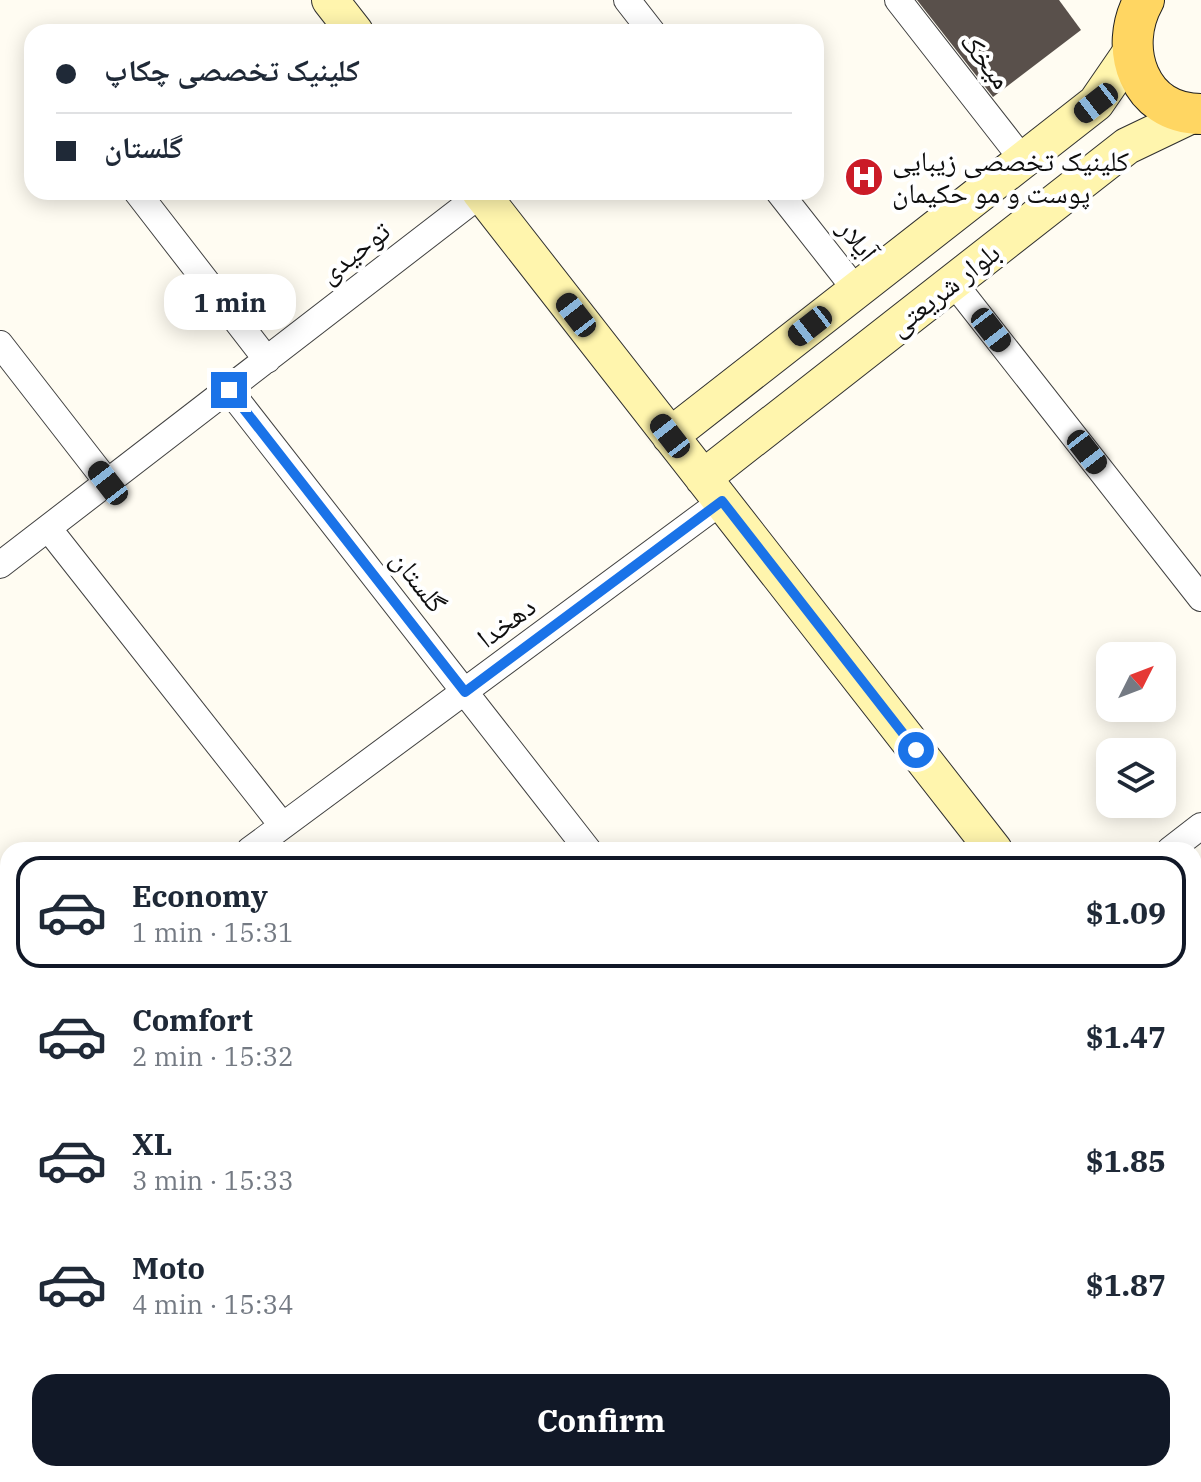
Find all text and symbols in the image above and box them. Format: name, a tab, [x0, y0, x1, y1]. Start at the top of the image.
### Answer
street label: میخک	[952, 23, 1020, 96]
text: کلينيک تخصصی چکاپ	[104, 50, 360, 89]
car	[1070, 79, 1122, 127]
text: گلستان	[104, 127, 183, 166]
place label: کلینیک تخصصی زیبایی پوست و مو حکیمان	[892, 142, 1129, 211]
hospital icon: کلینیک تخصصی زیبایی پوست و مو حکیمان	[843, 156, 885, 198]
street label: آیلار	[830, 210, 887, 269]
street label: توحیدی	[310, 212, 397, 291]
street label: بلوار شریعتى	[880, 233, 1007, 344]
callout: 1 min	[163, 274, 295, 330]
text: 1 min	[194, 285, 266, 319]
car	[552, 289, 600, 341]
car	[784, 302, 836, 350]
car	[967, 304, 1015, 356]
route end	[211, 372, 247, 408]
car	[646, 410, 694, 462]
car	[1063, 426, 1111, 478]
car	[84, 457, 132, 509]
street label: گلستان	[383, 541, 456, 620]
street label: دهخدا	[469, 587, 543, 656]
north arrow	[1096, 642, 1176, 722]
map controls	[1096, 642, 1176, 818]
route start	[898, 732, 934, 768]
button: layers	[1096, 738, 1176, 818]
icon: car	[36, 876, 108, 948]
text: Economy	[132, 876, 268, 915]
text: $1.09	[1086, 893, 1166, 932]
text: 1 min · 15:31	[132, 915, 294, 949]
icon: car	[36, 1000, 108, 1072]
text: Comfort	[132, 1000, 253, 1039]
text: $1.47	[1086, 1017, 1166, 1056]
text: 2 min · 15:32	[132, 1039, 294, 1073]
icon: car	[36, 1124, 108, 1196]
text: XL	[132, 1124, 172, 1163]
text: $1.85	[1086, 1141, 1166, 1180]
text: 3 min · 15:33	[132, 1163, 294, 1197]
icon: car	[36, 1248, 108, 1320]
text: Moto	[132, 1248, 205, 1287]
text: $1.87	[1086, 1265, 1166, 1304]
text: 4 min · 15:34	[132, 1287, 294, 1321]
button: Confirm	[32, 1374, 1170, 1466]

